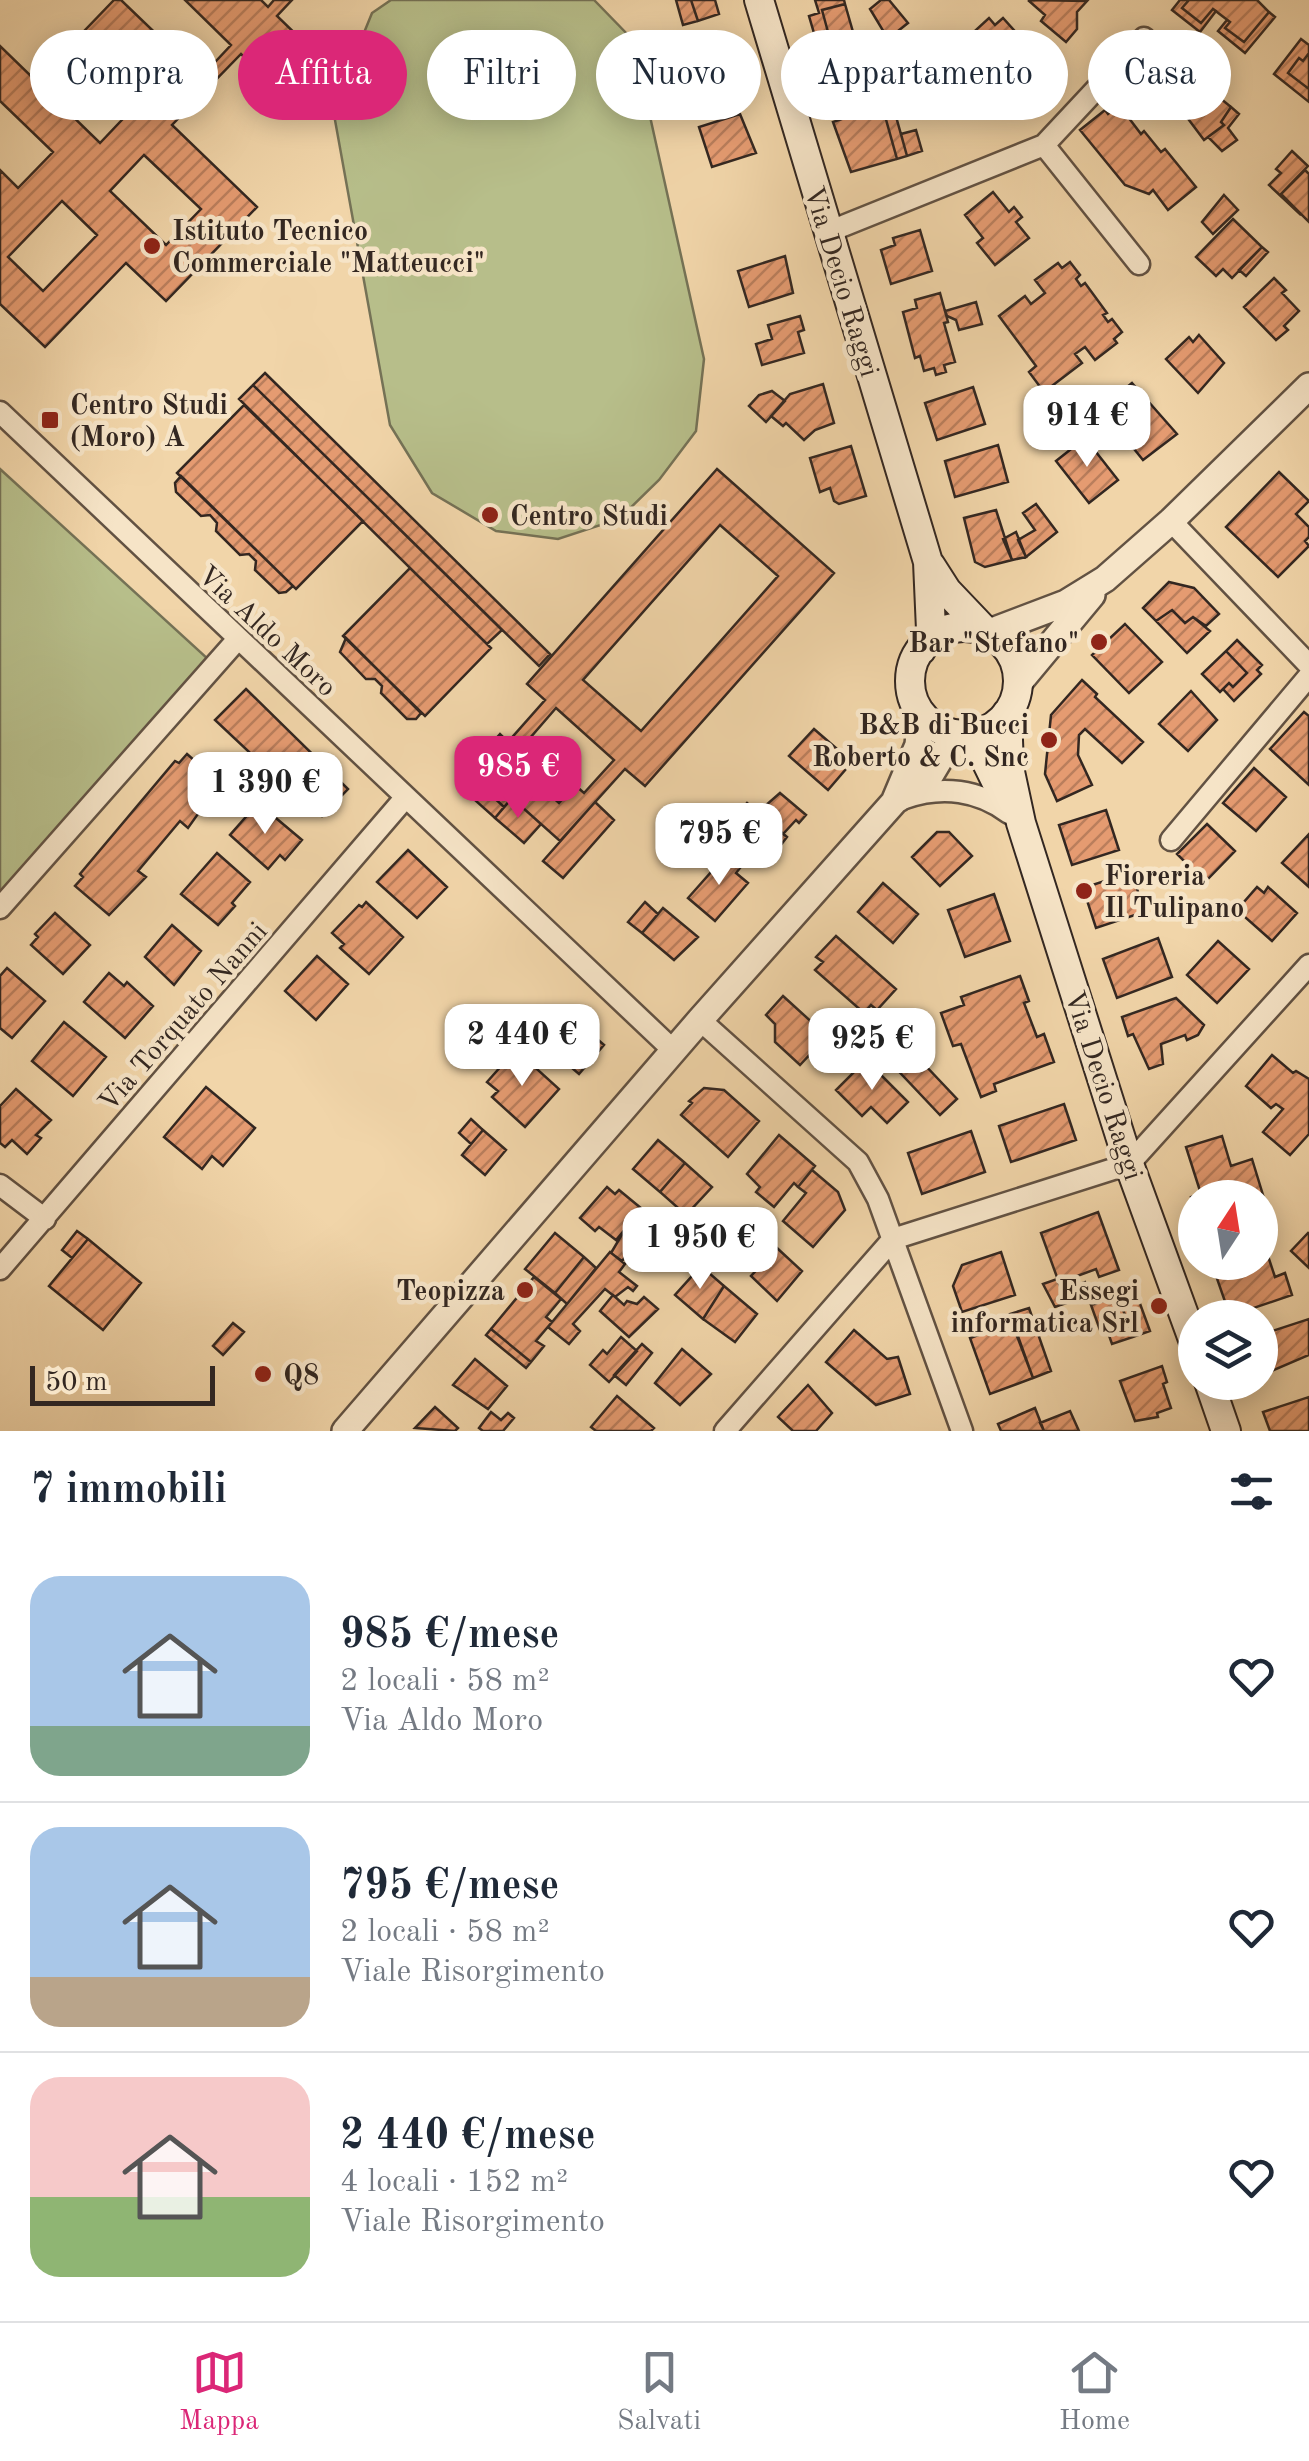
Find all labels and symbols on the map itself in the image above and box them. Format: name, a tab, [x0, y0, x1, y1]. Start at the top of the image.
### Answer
street label: Via Decio Raggi	[798, 183, 882, 380]
place label: Istituto Tecnico Commerciale "Matteucci"	[172, 219, 485, 279]
marker: Istituto Tecnico Commerciale "Matteucci"	[141, 235, 163, 257]
pin: 914 €	[1017, 385, 1157, 470]
place label: Centro Studi (Moro) A	[70, 393, 228, 453]
marker: Centro Studi (Moro) A	[39, 409, 61, 431]
marker: Centro Studi	[479, 504, 501, 526]
place label: Centro Studi	[510, 504, 668, 532]
street label: Via Aldo Moro	[191, 561, 340, 703]
place label: Bar "Stefano"	[908, 631, 1079, 659]
marker: Bar "Stefano"	[1088, 631, 1110, 653]
place label: B&B di Bucci Roberto & C. Snc	[812, 713, 1029, 773]
marker: B&B di Bucci Roberto & C. Snc	[1038, 729, 1060, 751]
pin: 985 €	[448, 736, 588, 821]
pin: 1 390 €	[173, 752, 357, 837]
pin: 795 €	[649, 803, 789, 888]
place label: Fioreria Il Tulipano	[1104, 864, 1244, 924]
marker: Fioreria Il Tulipano	[1073, 880, 1095, 902]
street label: Via Torquato Nanni	[95, 918, 274, 1118]
street label: Via Decio Raggi	[1058, 988, 1146, 1184]
pin: 2 440 €	[430, 1004, 614, 1089]
pin: 925 €	[802, 1008, 942, 1093]
north arrow	[1178, 1180, 1278, 1280]
pin: 1 950 €	[608, 1207, 792, 1292]
place label: Teopizza	[396, 1279, 505, 1307]
marker: Teopizza	[514, 1279, 536, 1301]
place label: Essegi informatica Srl	[951, 1279, 1139, 1339]
marker: Essegi informatica Srl	[1148, 1295, 1170, 1317]
scale bar	[30, 1361, 215, 1406]
marker: Q8	[252, 1363, 274, 1385]
place label: Q8	[283, 1363, 319, 1391]

